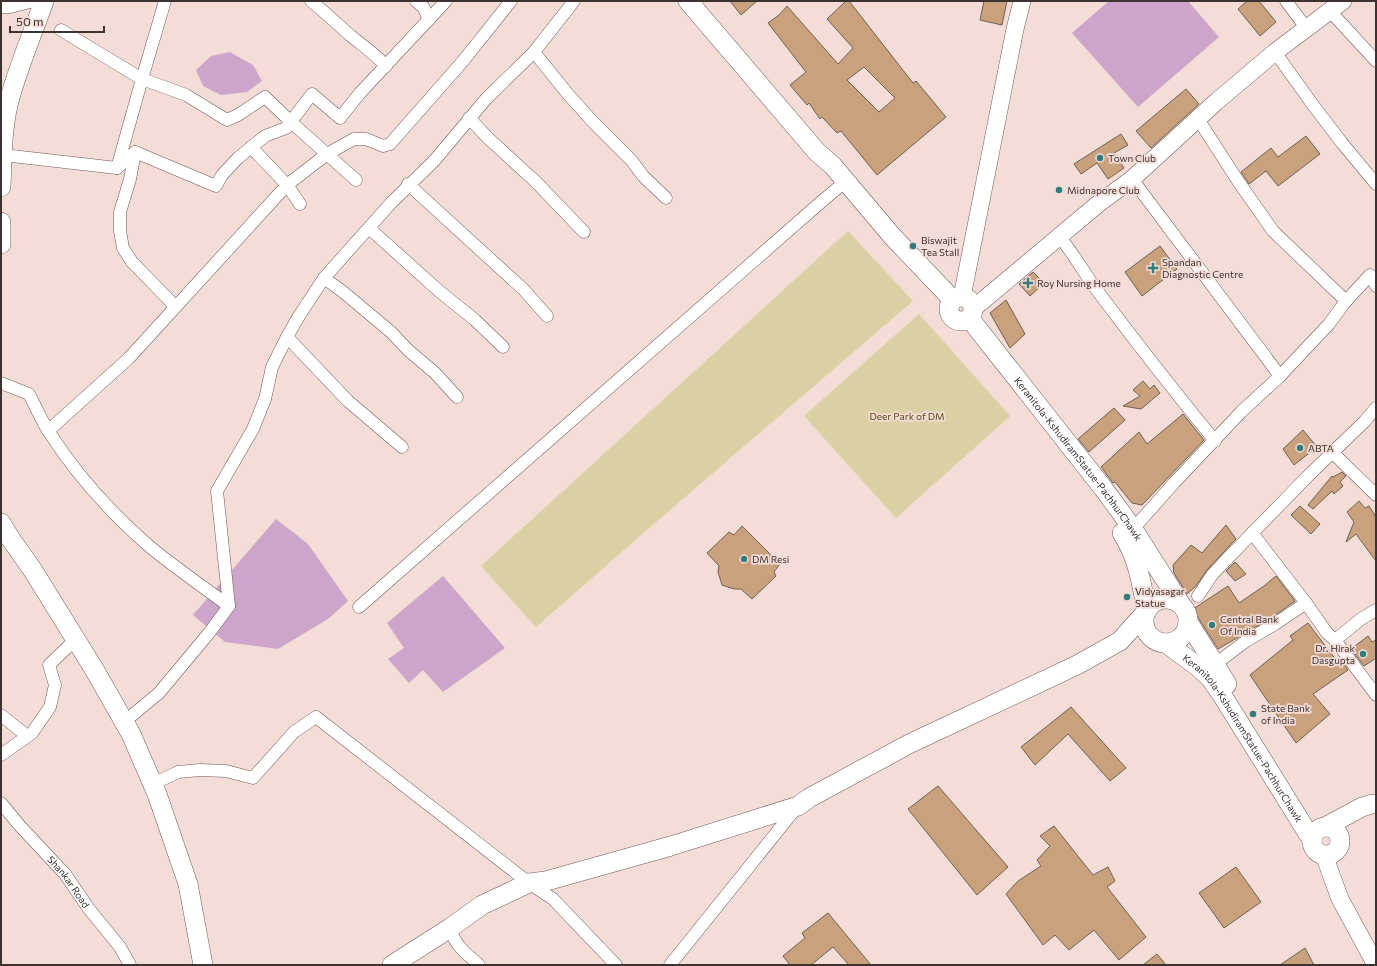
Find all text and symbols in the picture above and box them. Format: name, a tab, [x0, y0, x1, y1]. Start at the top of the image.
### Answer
scale bar	[10, 8, 104, 34]
text: 50 m	[16, 14, 44, 28]
place label: Town Club	[1108, 152, 1156, 164]
marker: Town Club	[1095, 153, 1105, 163]
place label: Midnapore Club	[1067, 184, 1140, 196]
marker: Midnapore Club	[1054, 185, 1064, 195]
place label: Biswajit Tea Stall	[921, 234, 959, 258]
marker: Biswajit Tea Stall	[908, 241, 918, 251]
place label: Spandan Diagnostic Centre	[1162, 256, 1243, 280]
marker: Spandan Diagnostic Centre	[1147, 262, 1159, 274]
marker: Roy Nursing Home	[1022, 277, 1034, 289]
place label: Roy Nursing Home	[1037, 277, 1121, 289]
street label: Keranitola-KshudiramStatue-PachhurChawk	[1012, 375, 1145, 543]
park label: Deer Park of DM	[869, 410, 945, 422]
place label: ABTA	[1308, 442, 1334, 454]
marker: ABTA	[1295, 443, 1305, 453]
place label: DM Resi	[752, 553, 789, 565]
marker: DM Resi	[739, 554, 749, 564]
place label: Vidyasagar Statue	[1135, 585, 1185, 609]
marker: Vidyasagar Statue	[1122, 592, 1132, 602]
place label: Central Bank Of India	[1220, 613, 1279, 637]
marker: Central Bank Of India	[1207, 620, 1217, 630]
place label: Dr. Hirak Dasgupta	[1312, 642, 1356, 666]
marker: Dr. Hirak Dasgupta	[1358, 649, 1368, 659]
street label: Keranitola-KshudiramStatue-PachhurChawk	[1181, 652, 1306, 825]
place label: State Bank of India	[1261, 702, 1311, 726]
marker: State Bank of India	[1248, 709, 1258, 719]
street label: Shankar Road	[45, 853, 92, 910]

